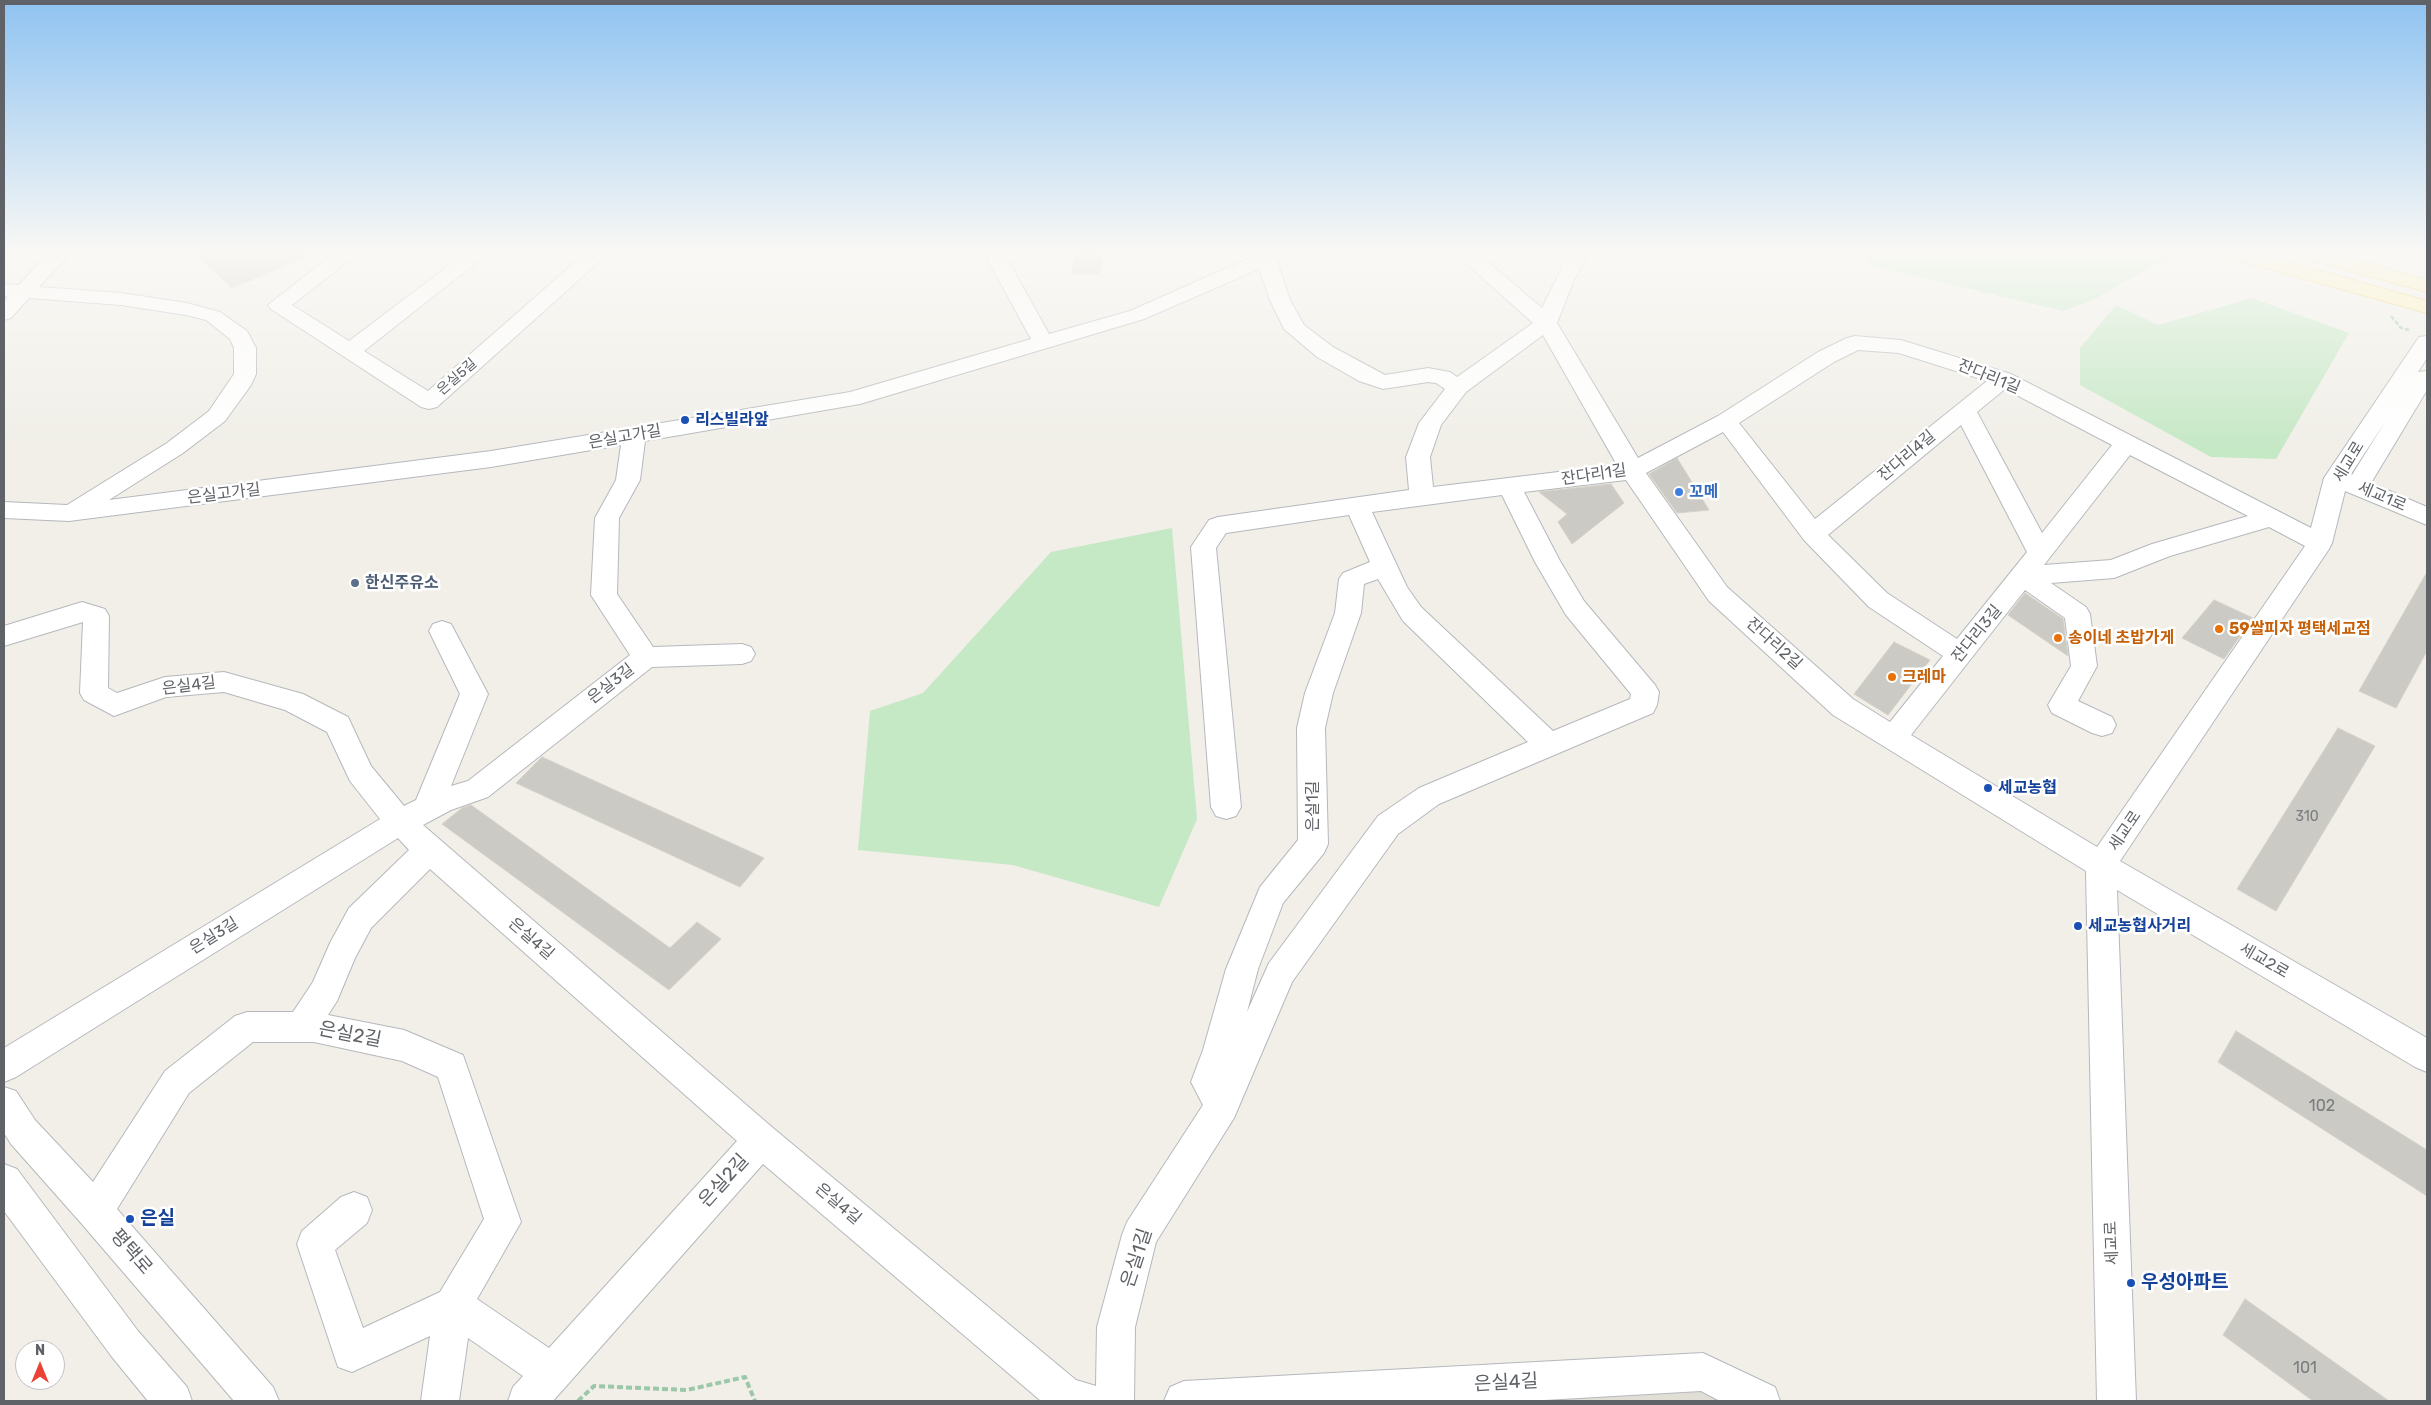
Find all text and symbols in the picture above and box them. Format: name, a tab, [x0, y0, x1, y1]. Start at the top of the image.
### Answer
street label: 은실5길	[434, 355, 480, 399]
street label: 잔다리1길	[1955, 356, 2023, 398]
place label: 리스빌라앞	[695, 410, 769, 430]
marker: 리스빌라앞	[679, 414, 691, 426]
street label: 은실고가길	[587, 421, 663, 453]
street label: 잔다리4길	[1874, 427, 1940, 485]
street label: 세교로	[2329, 438, 2369, 486]
street label: 잔다리1길	[1560, 461, 1628, 489]
street label: 세교1로	[2355, 478, 2409, 516]
street label: 은실고가길	[186, 480, 262, 508]
place label: 꼬메	[1689, 482, 1718, 502]
marker: 꼬메	[1673, 486, 1685, 498]
place label: 한신주유소	[365, 573, 439, 593]
marker: 한신주유소	[349, 577, 361, 589]
street label: 잔다리3길	[1948, 601, 2006, 667]
street label: 잔다리2길	[1742, 614, 1806, 674]
place label: 59쌀피자 평택세교점	[2229, 619, 2371, 639]
marker: 59쌀피자 평택세교점	[2213, 623, 2225, 635]
place label: 송이네 초밥가게	[2068, 628, 2174, 648]
marker: 송이네 초밥가게	[2052, 632, 2064, 644]
street label: 은실3길	[584, 660, 638, 708]
place label: 크레마	[1902, 667, 1946, 687]
marker: 크레마	[1886, 671, 1898, 683]
street label: 은실4길	[161, 673, 217, 699]
place label: 세교농협	[1998, 778, 2057, 798]
street label: 은실1길	[1303, 780, 1323, 832]
marker: 세교농협	[1982, 782, 1994, 794]
street label: 세교로	[2105, 807, 2145, 855]
house number: 310	[2295, 809, 2319, 825]
street label: 은실3길	[186, 914, 242, 958]
street label: 은실4길	[504, 914, 558, 964]
place label: 세교농협사거리	[2088, 916, 2191, 936]
marker: 세교농협사거리	[2072, 920, 2084, 932]
street label: 세교2로	[2236, 939, 2292, 983]
street label: 은실2길	[317, 1018, 383, 1052]
house number: 102	[2309, 1096, 2335, 1116]
street label: 은실2길	[694, 1150, 754, 1212]
street label: 은실4길	[811, 1179, 865, 1229]
place label: 은실	[140, 1208, 175, 1230]
marker: 은실	[124, 1213, 136, 1225]
street label: 세교로	[2102, 1221, 2122, 1265]
street label: 평택로	[105, 1225, 157, 1279]
street label: 은실1길	[1117, 1226, 1157, 1290]
place label: 우성아파트	[2141, 1272, 2228, 1294]
marker: 우성아파트	[2125, 1277, 2137, 1289]
north arrow	[15, 1340, 65, 1390]
text: N	[35, 1342, 45, 1359]
house number: 101	[2293, 1358, 2317, 1378]
street label: 은실4길	[1473, 1370, 1539, 1396]

